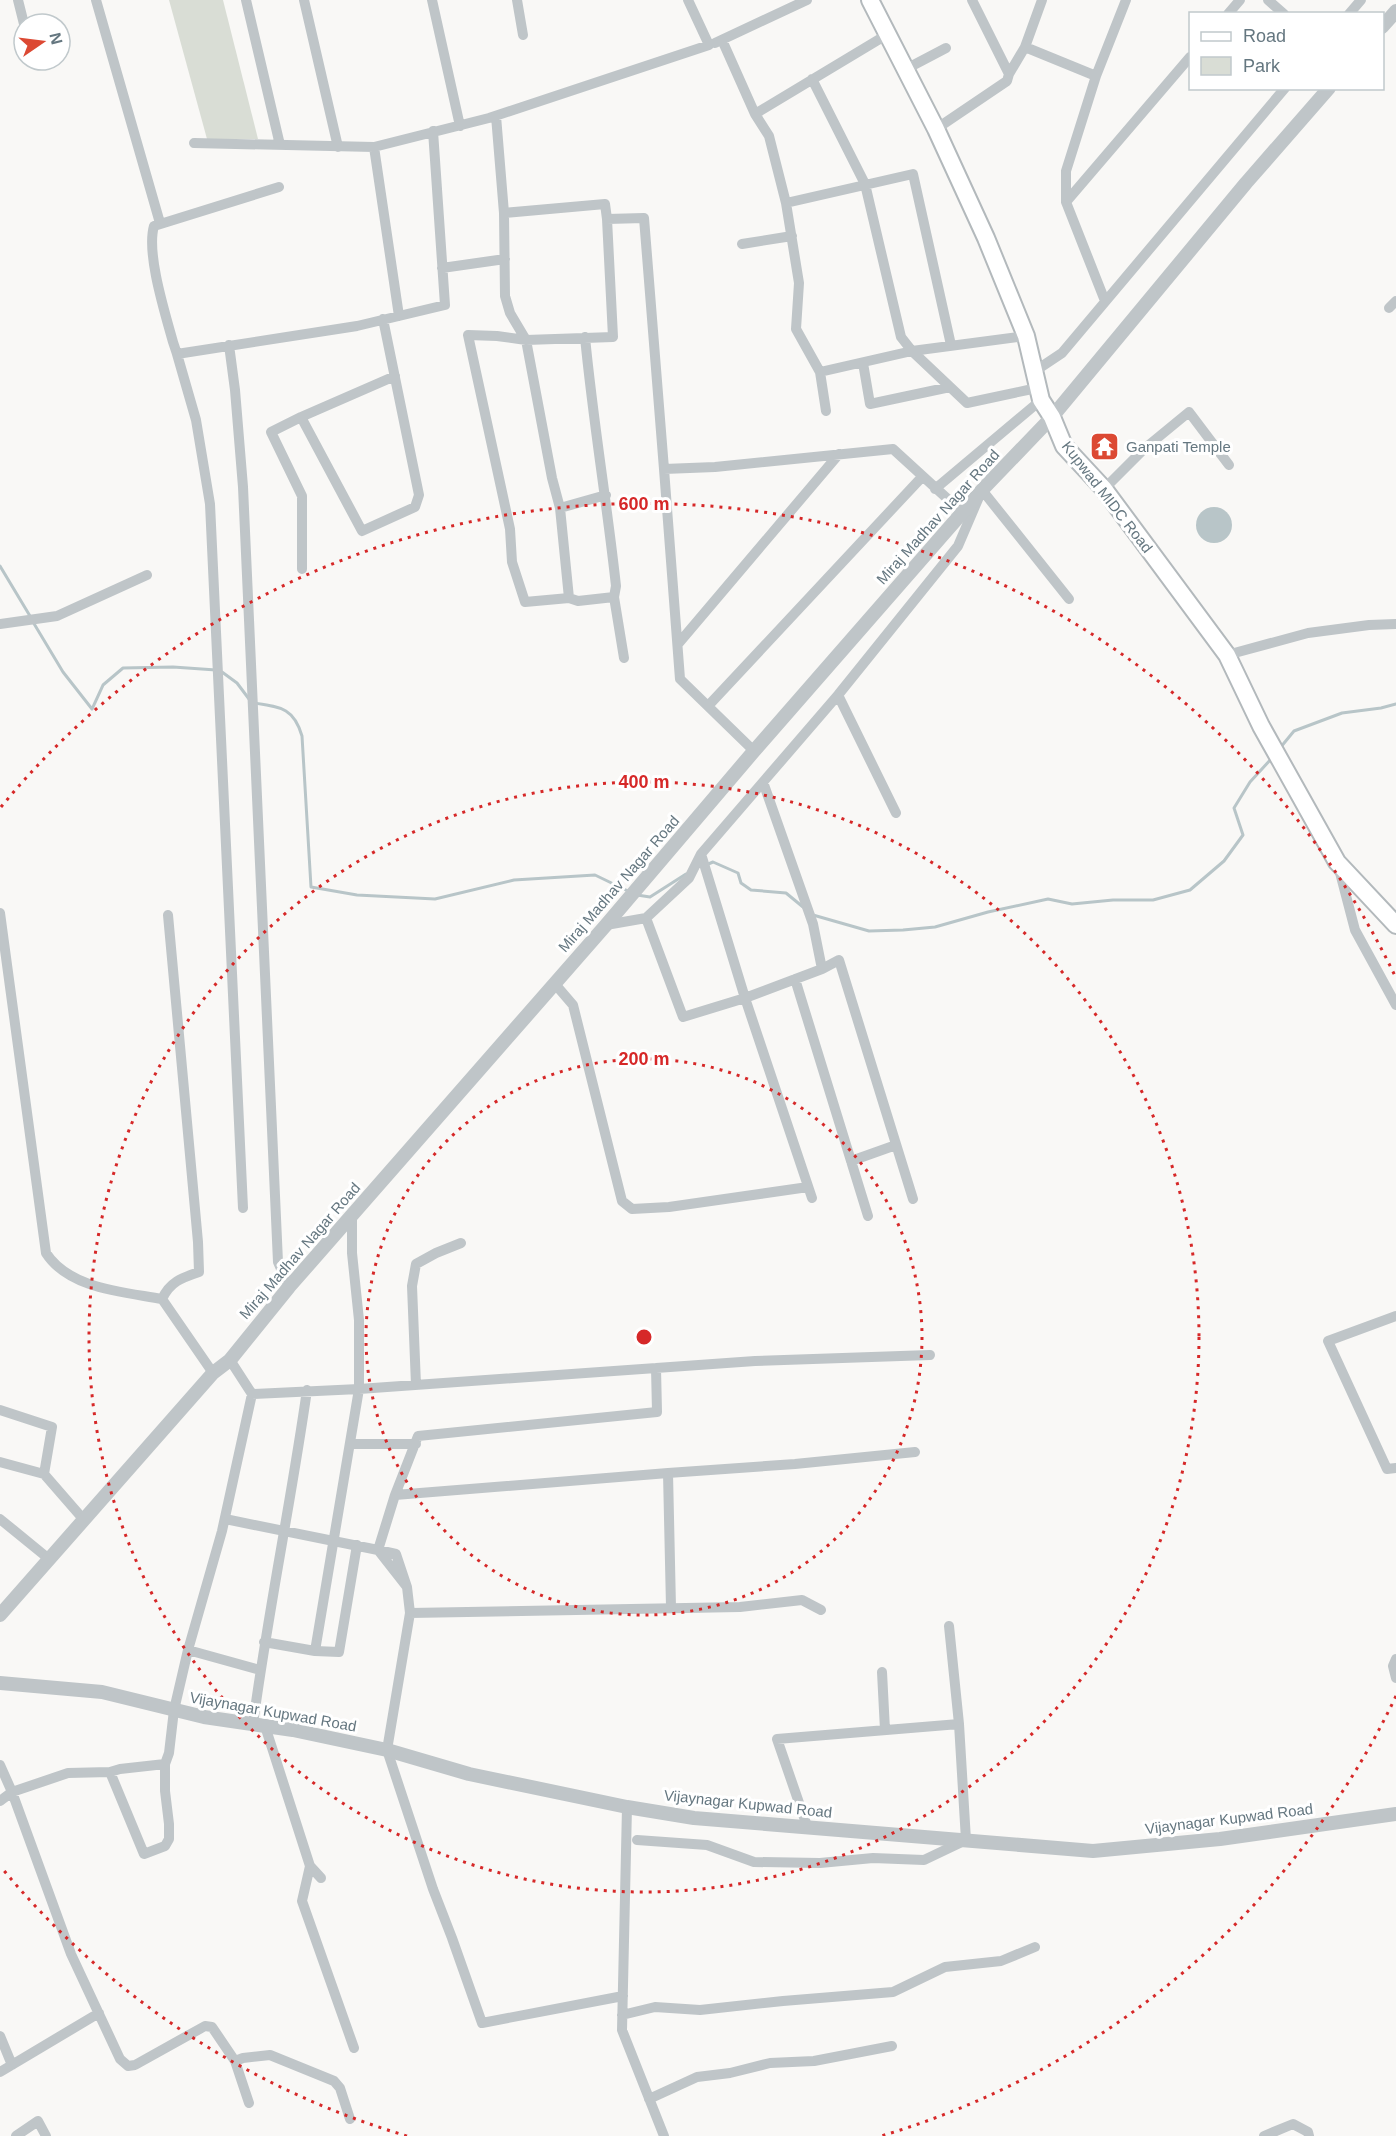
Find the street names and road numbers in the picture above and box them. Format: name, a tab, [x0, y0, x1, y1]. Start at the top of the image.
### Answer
street label: Kupwad MIDC Road	[1059, 438, 1156, 556]
street label: Miraj Madhav Nagar Road	[873, 446, 1003, 587]
street label: Miraj Madhav Nagar Road	[555, 812, 682, 955]
street label: Miraj Madhav Nagar Road	[236, 1179, 363, 1322]
street label: Vijaynagar Kupwad Road	[188, 1688, 358, 1735]
street label: Vijaynagar Kupwad Road	[663, 1786, 833, 1821]
street label: Vijaynagar Kupwad Road	[1144, 1800, 1314, 1837]

